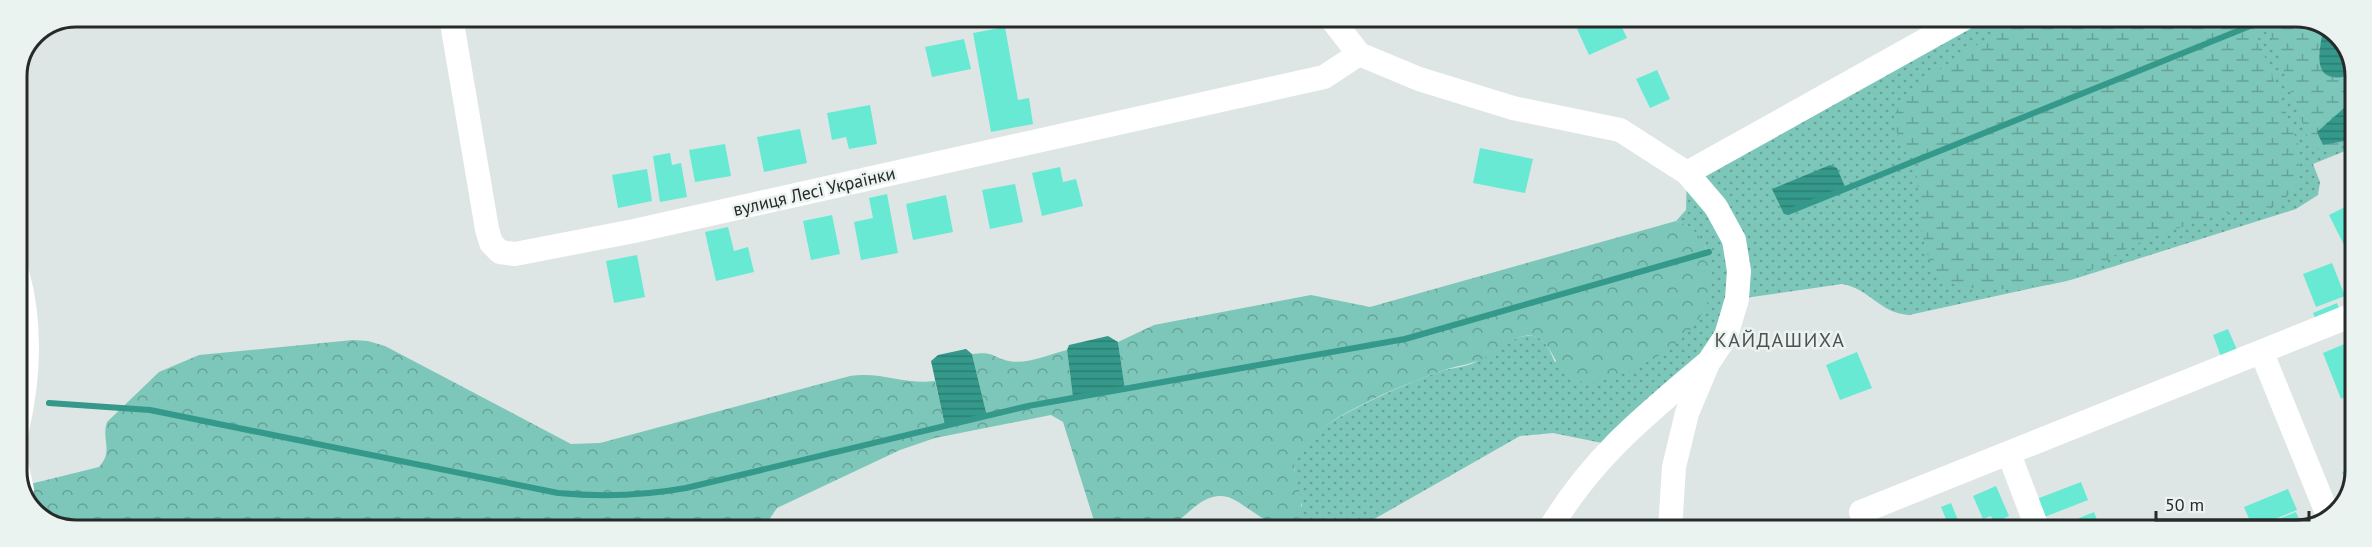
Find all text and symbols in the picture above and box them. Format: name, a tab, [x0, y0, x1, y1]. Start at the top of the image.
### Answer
street label: вулиця Лесі Українки	[731, 161, 897, 221]
district label: КАЙДАШИХА	[1715, 327, 1846, 353]
scale bar	[2156, 484, 2309, 522]
text: 50 m	[2165, 493, 2204, 516]

